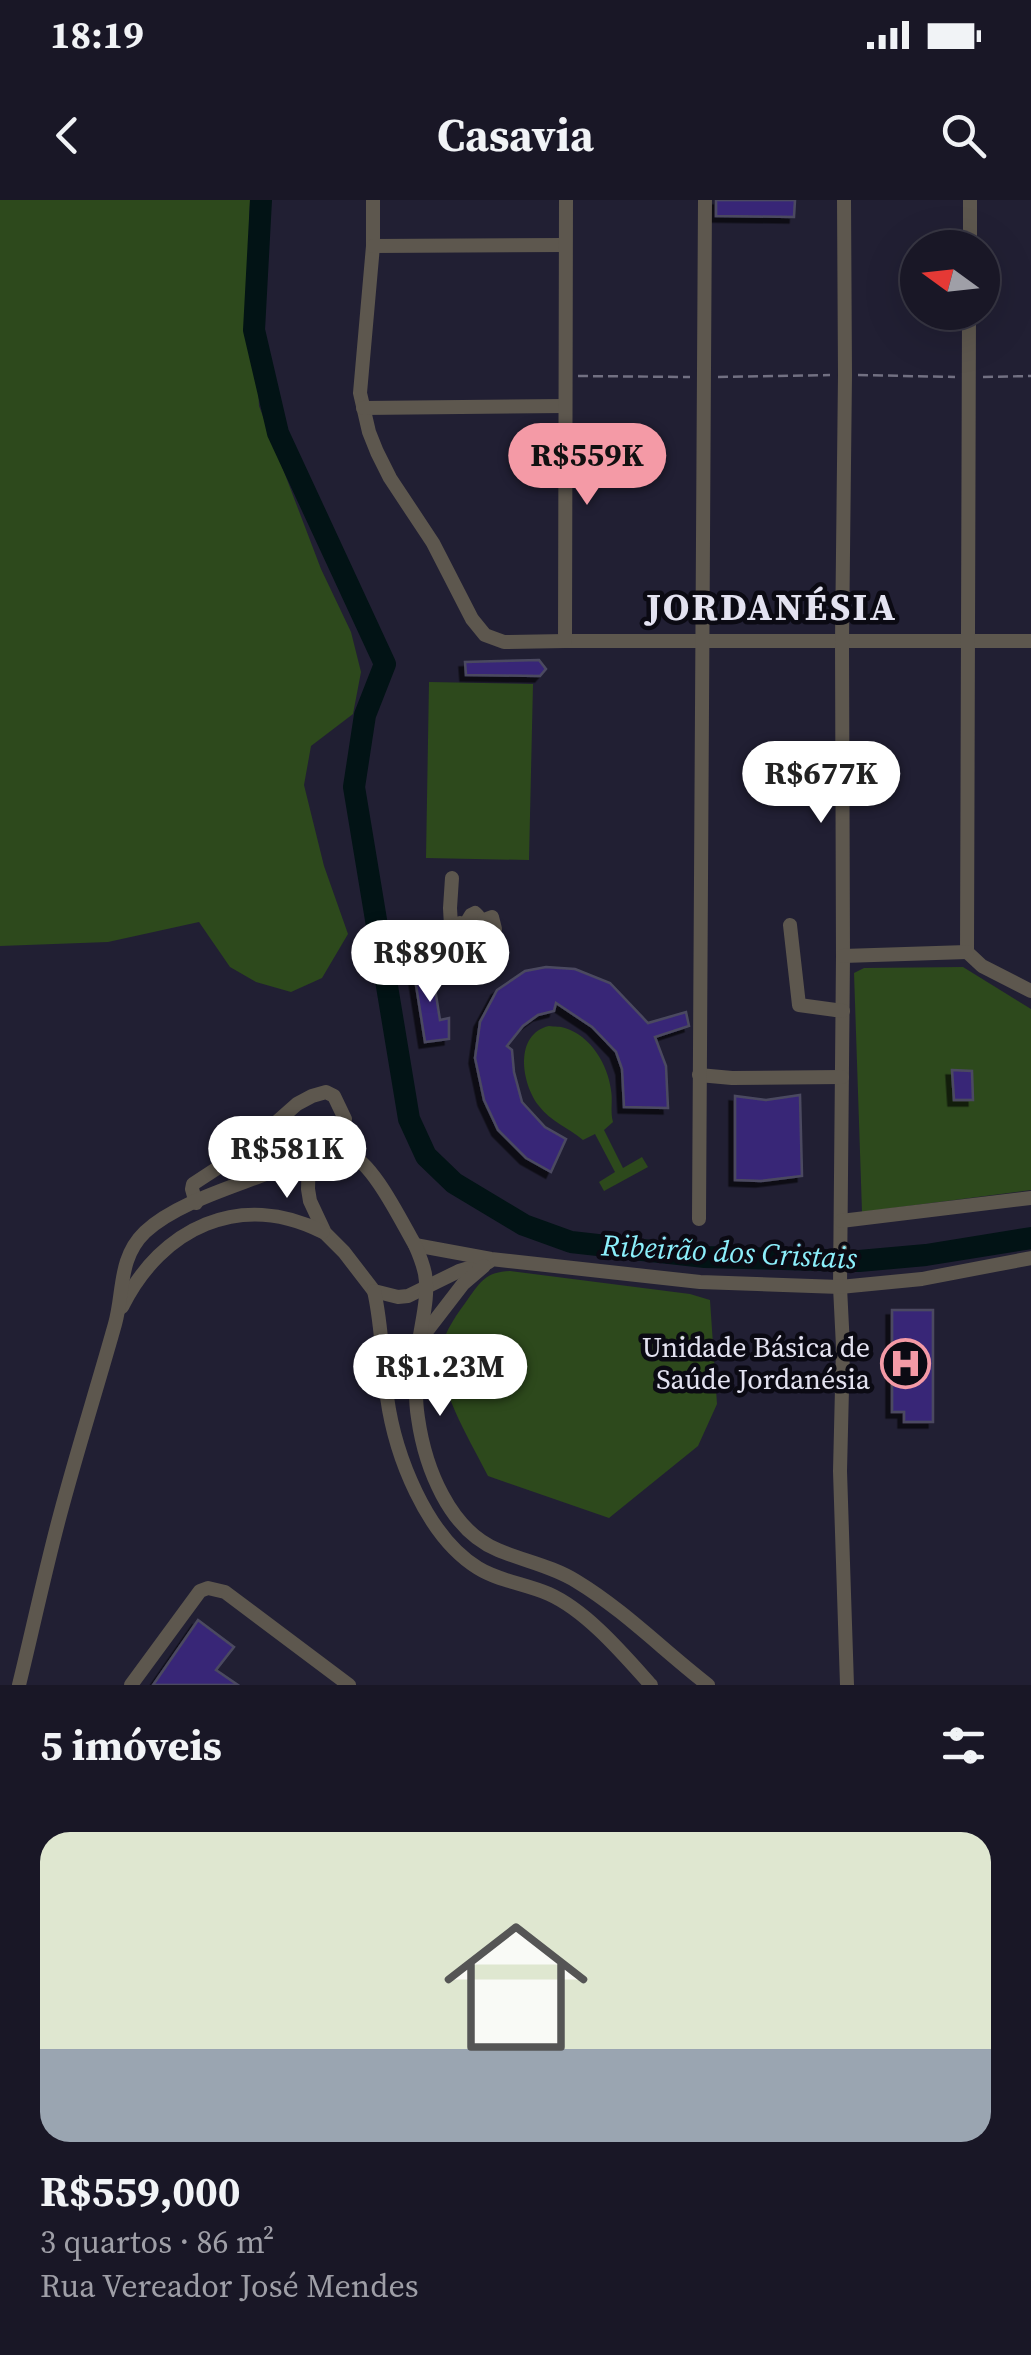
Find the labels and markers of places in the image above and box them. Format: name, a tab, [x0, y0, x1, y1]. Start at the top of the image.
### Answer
pin: R$559K	[506, 423, 668, 508]
pin: R$677K	[740, 741, 902, 826]
pin: R$890K	[349, 920, 511, 1005]
pin: R$581K	[206, 1116, 368, 1201]
place label: Unidade Básica de Saúde Jordanésia	[642, 1328, 871, 1398]
pin: R$1.23M	[348, 1334, 532, 1419]
hospital icon: Unidade Básica de Saúde Jordanésia	[879, 1337, 931, 1389]

